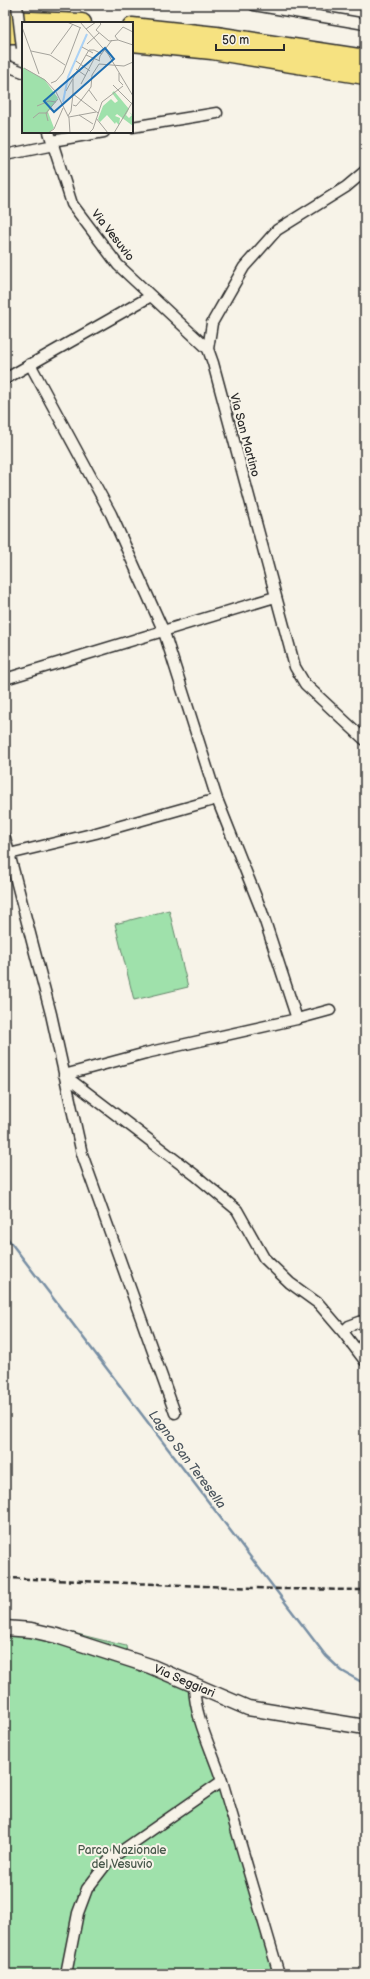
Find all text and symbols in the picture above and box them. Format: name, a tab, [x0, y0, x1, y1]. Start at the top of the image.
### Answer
inset map	[22, 22, 133, 133]
scale bar	[216, 26, 284, 52]
text: 50 m	[222, 33, 249, 48]
street label: Via Vesuvio	[88, 206, 138, 264]
street label: Via San Martino	[226, 392, 263, 479]
water label: Lagno San Teresella	[145, 1407, 229, 1512]
street label: Via Seggiari	[151, 1662, 217, 1701]
park label: Parco Nazionale del Vesuvio	[78, 1843, 166, 1872]

